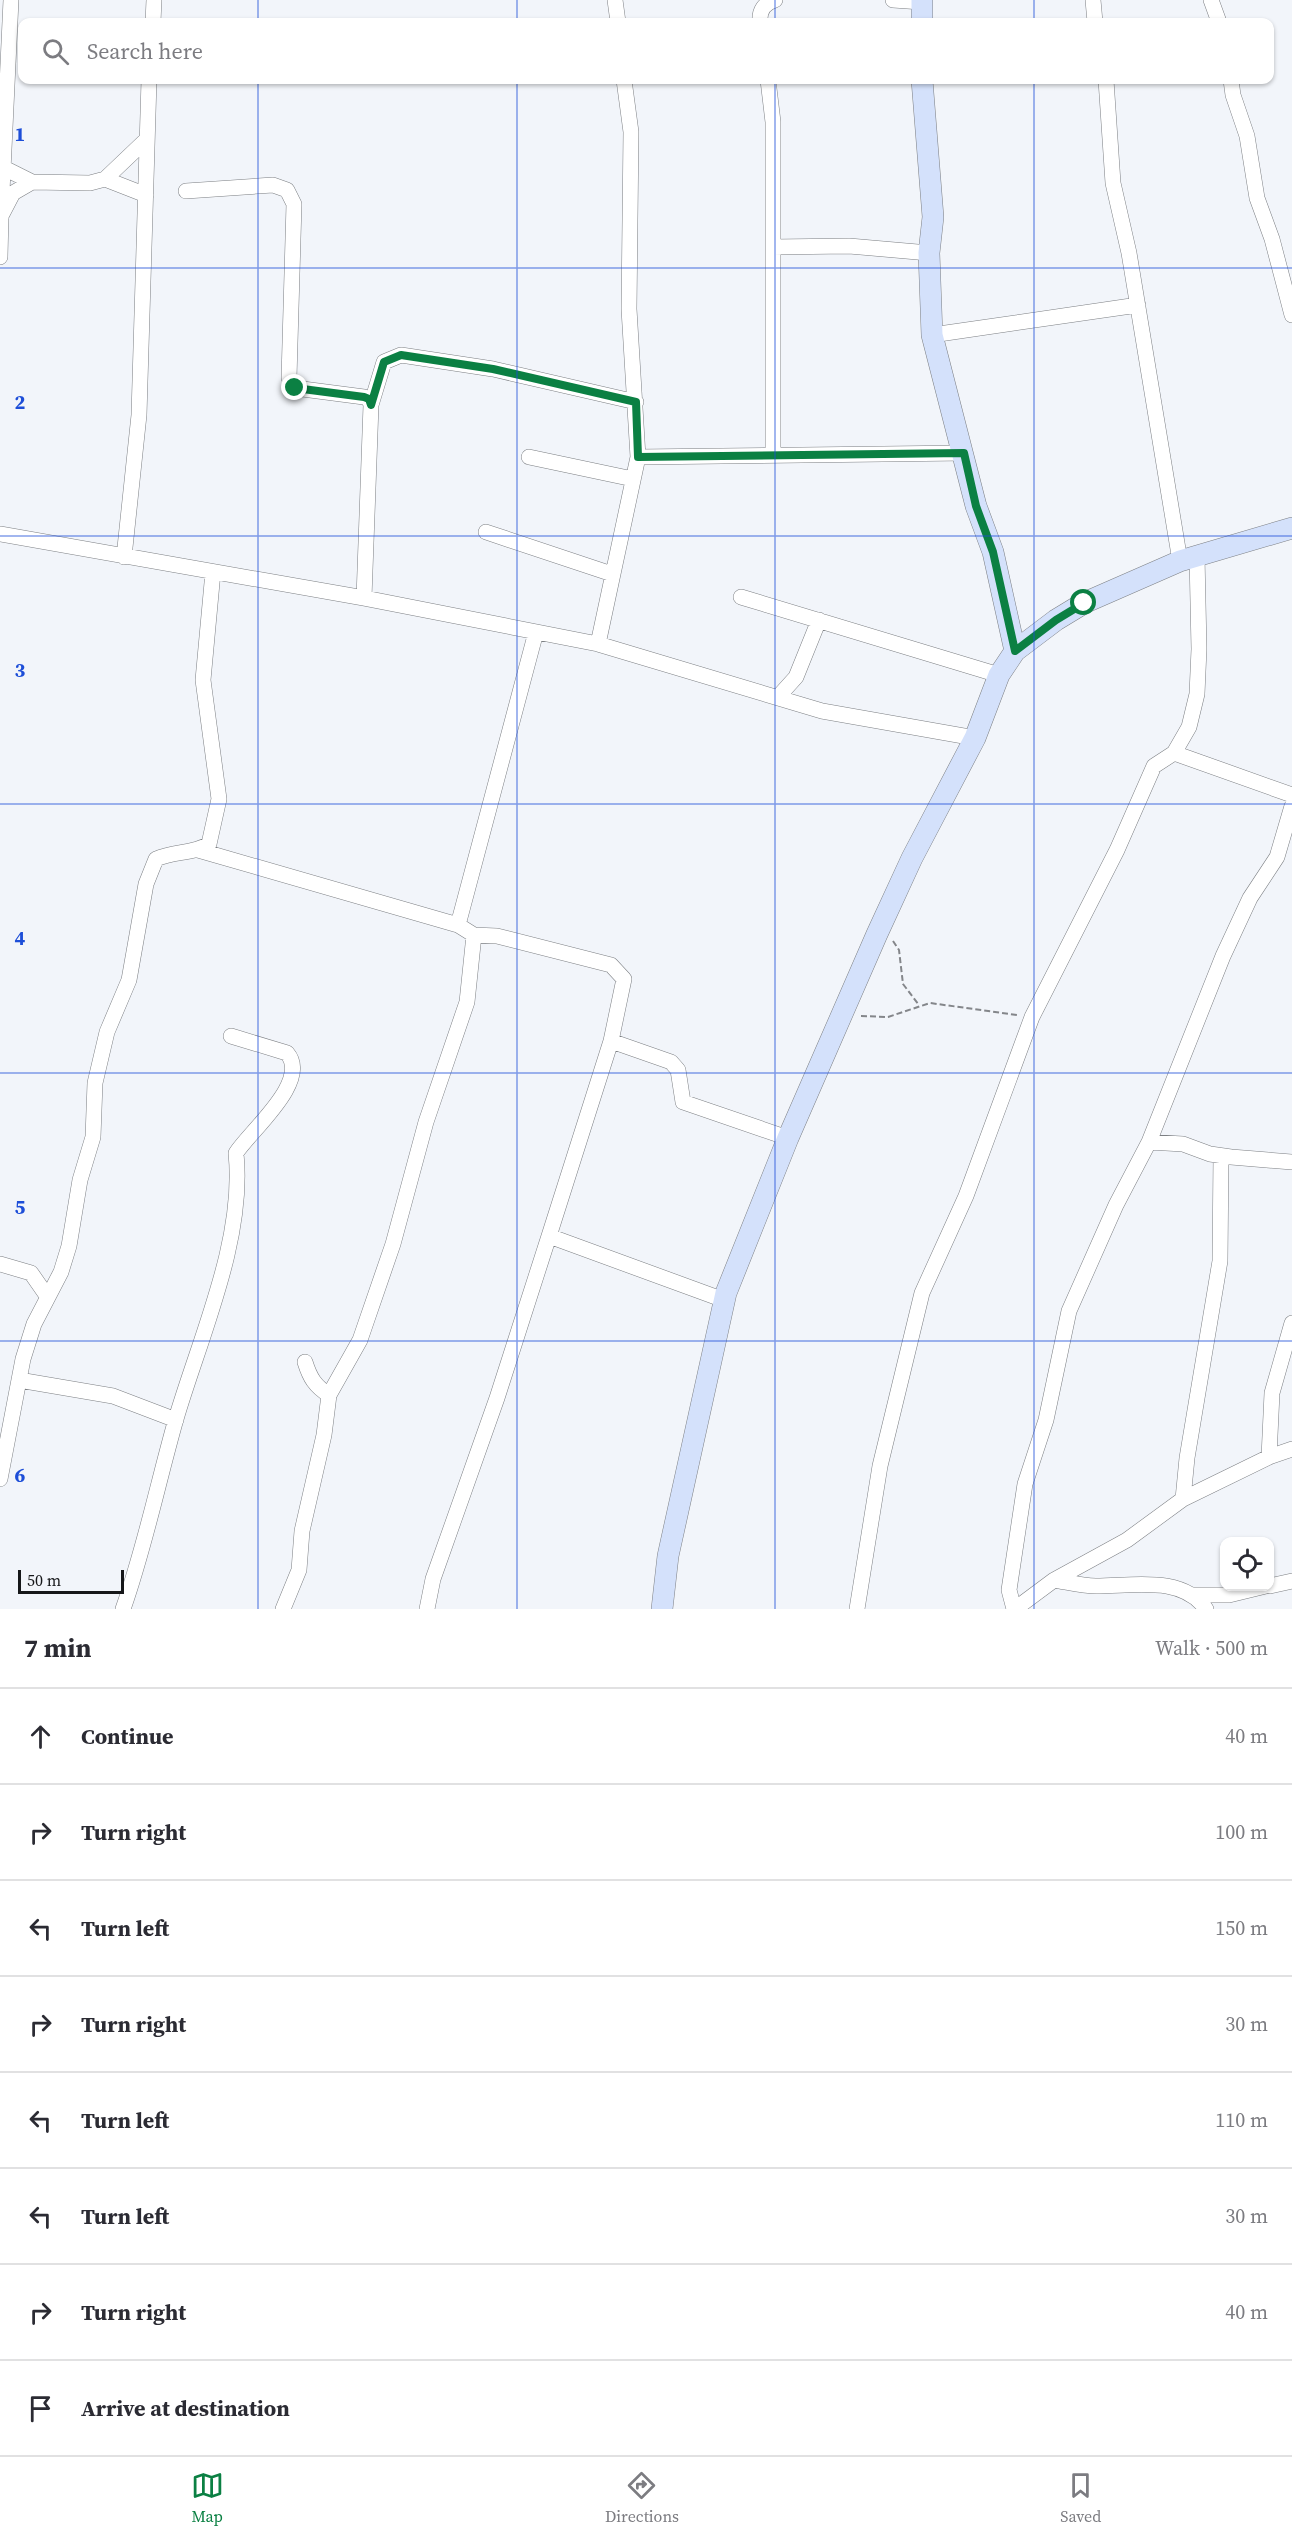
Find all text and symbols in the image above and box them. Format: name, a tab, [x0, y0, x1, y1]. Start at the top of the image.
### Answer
search box	[18, 18, 1274, 84]
icon: search	[39, 35, 72, 68]
text: Search here	[87, 36, 203, 66]
text: 1	[15, 120, 25, 148]
route end	[281, 374, 307, 400]
text: 2	[15, 388, 26, 416]
route start	[1070, 589, 1096, 615]
text: 3	[15, 656, 26, 684]
text: 4	[15, 924, 26, 952]
text: 5	[15, 1193, 26, 1221]
text: 6	[15, 1461, 26, 1489]
map controls	[1220, 1537, 1274, 1591]
button: locate	[1220, 1537, 1274, 1591]
scale bar	[18, 1567, 124, 1594]
text: 50 m	[27, 1569, 61, 1591]
text: 7 min	[24, 1630, 91, 1666]
text: Walk · 500 m	[1155, 1634, 1268, 1662]
icon: ahead	[24, 1720, 57, 1753]
text: Continue	[81, 1721, 174, 1751]
text: 40 m	[1225, 1722, 1268, 1750]
icon: right	[24, 1816, 57, 1849]
text: Turn right	[81, 1817, 186, 1847]
text: 100 m	[1215, 1818, 1268, 1846]
icon: left	[24, 1912, 57, 1945]
text: Turn left	[81, 1913, 169, 1943]
text: 150 m	[1215, 1914, 1268, 1942]
icon: right	[24, 2008, 57, 2041]
text: Turn right	[81, 2009, 186, 2039]
text: 30 m	[1225, 2010, 1268, 2038]
icon: left	[24, 2104, 57, 2137]
text: Turn left	[81, 2105, 169, 2135]
text: 110 m	[1215, 2106, 1268, 2134]
icon: left	[24, 2200, 57, 2233]
text: Turn left	[81, 2201, 169, 2231]
text: 30 m	[1225, 2202, 1268, 2230]
icon: right	[24, 2296, 57, 2329]
text: Turn right	[81, 2297, 186, 2327]
text: 40 m	[1225, 2298, 1268, 2326]
icon: arrive	[24, 2392, 57, 2425]
text: Arrive at destination	[81, 2393, 290, 2423]
tab: Map	[191, 2469, 224, 2527]
tab: Directions	[605, 2469, 679, 2527]
tab: Saved	[1060, 2469, 1101, 2527]

